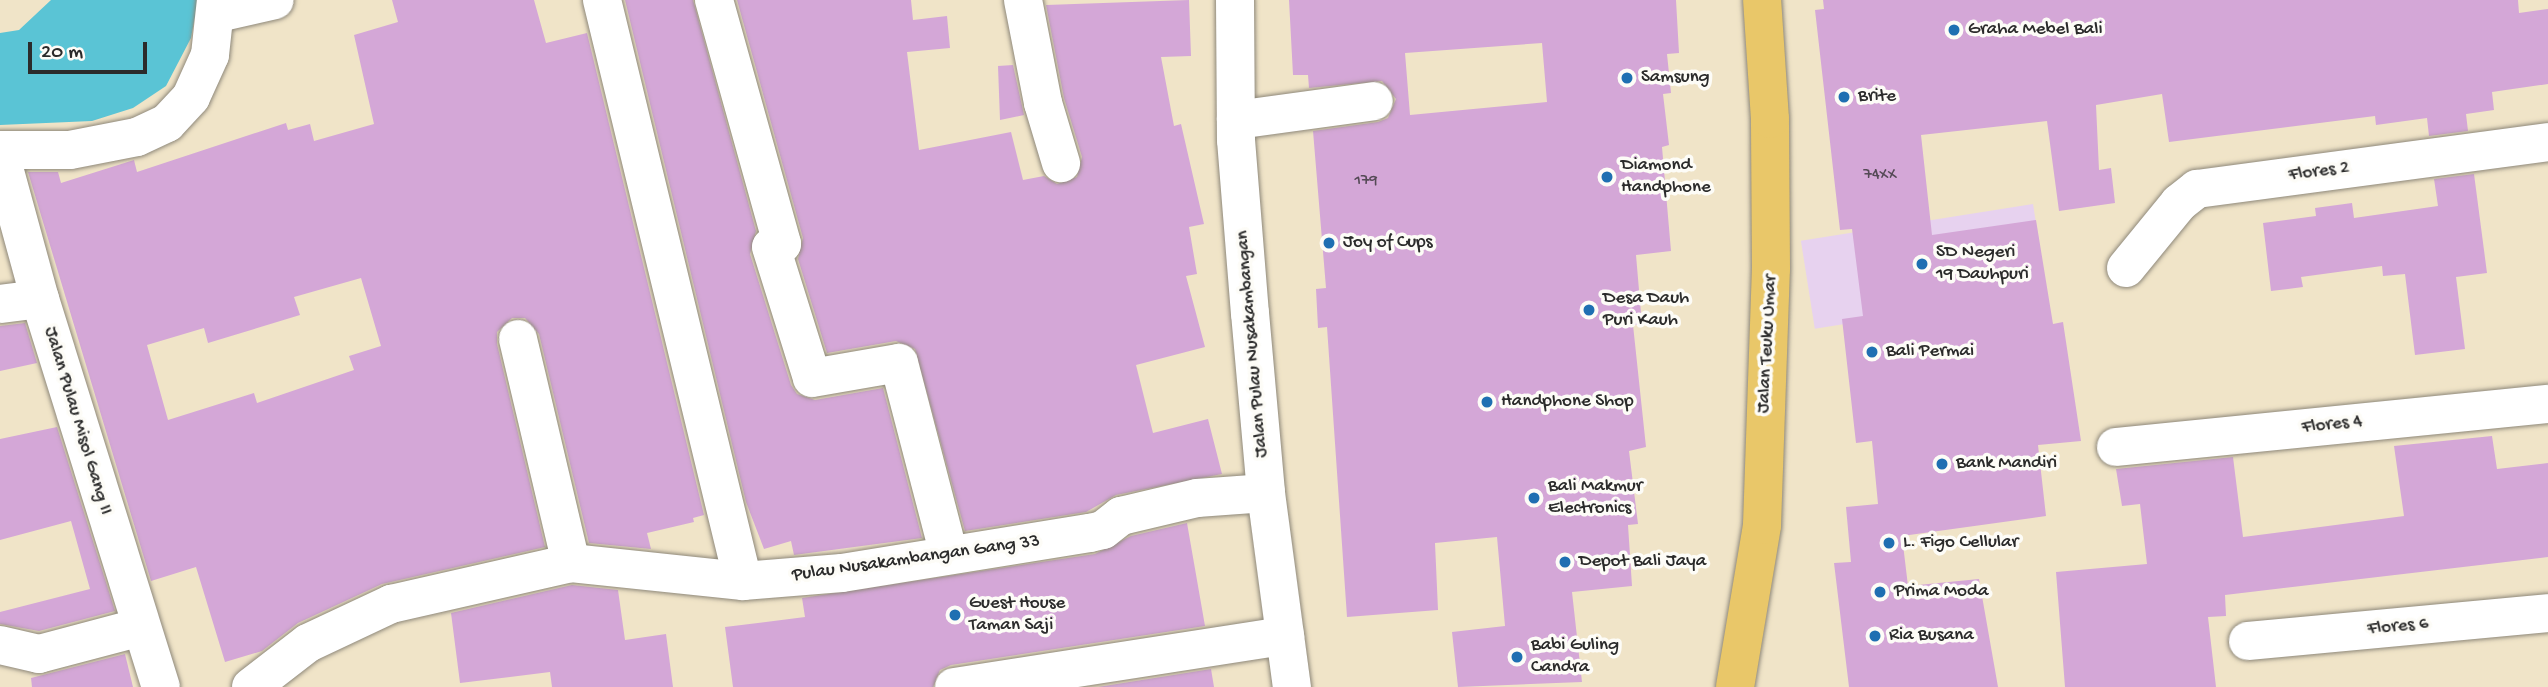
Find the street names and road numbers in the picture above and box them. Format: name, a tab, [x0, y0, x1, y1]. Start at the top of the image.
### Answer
street label: Flores 2	[2287, 157, 2351, 187]
street label: Jalan Pulau Nusakambangan	[1232, 230, 1274, 458]
street label: Jalan Teuku Umar	[1753, 274, 1783, 414]
street label: Jalan Pulau Misol Gang II	[38, 324, 116, 518]
street label: Flores 4	[2301, 410, 2363, 440]
street label: Pulau Nusakambangan Gang 33	[791, 530, 1041, 588]
street label: Flores 6	[2366, 613, 2430, 641]

